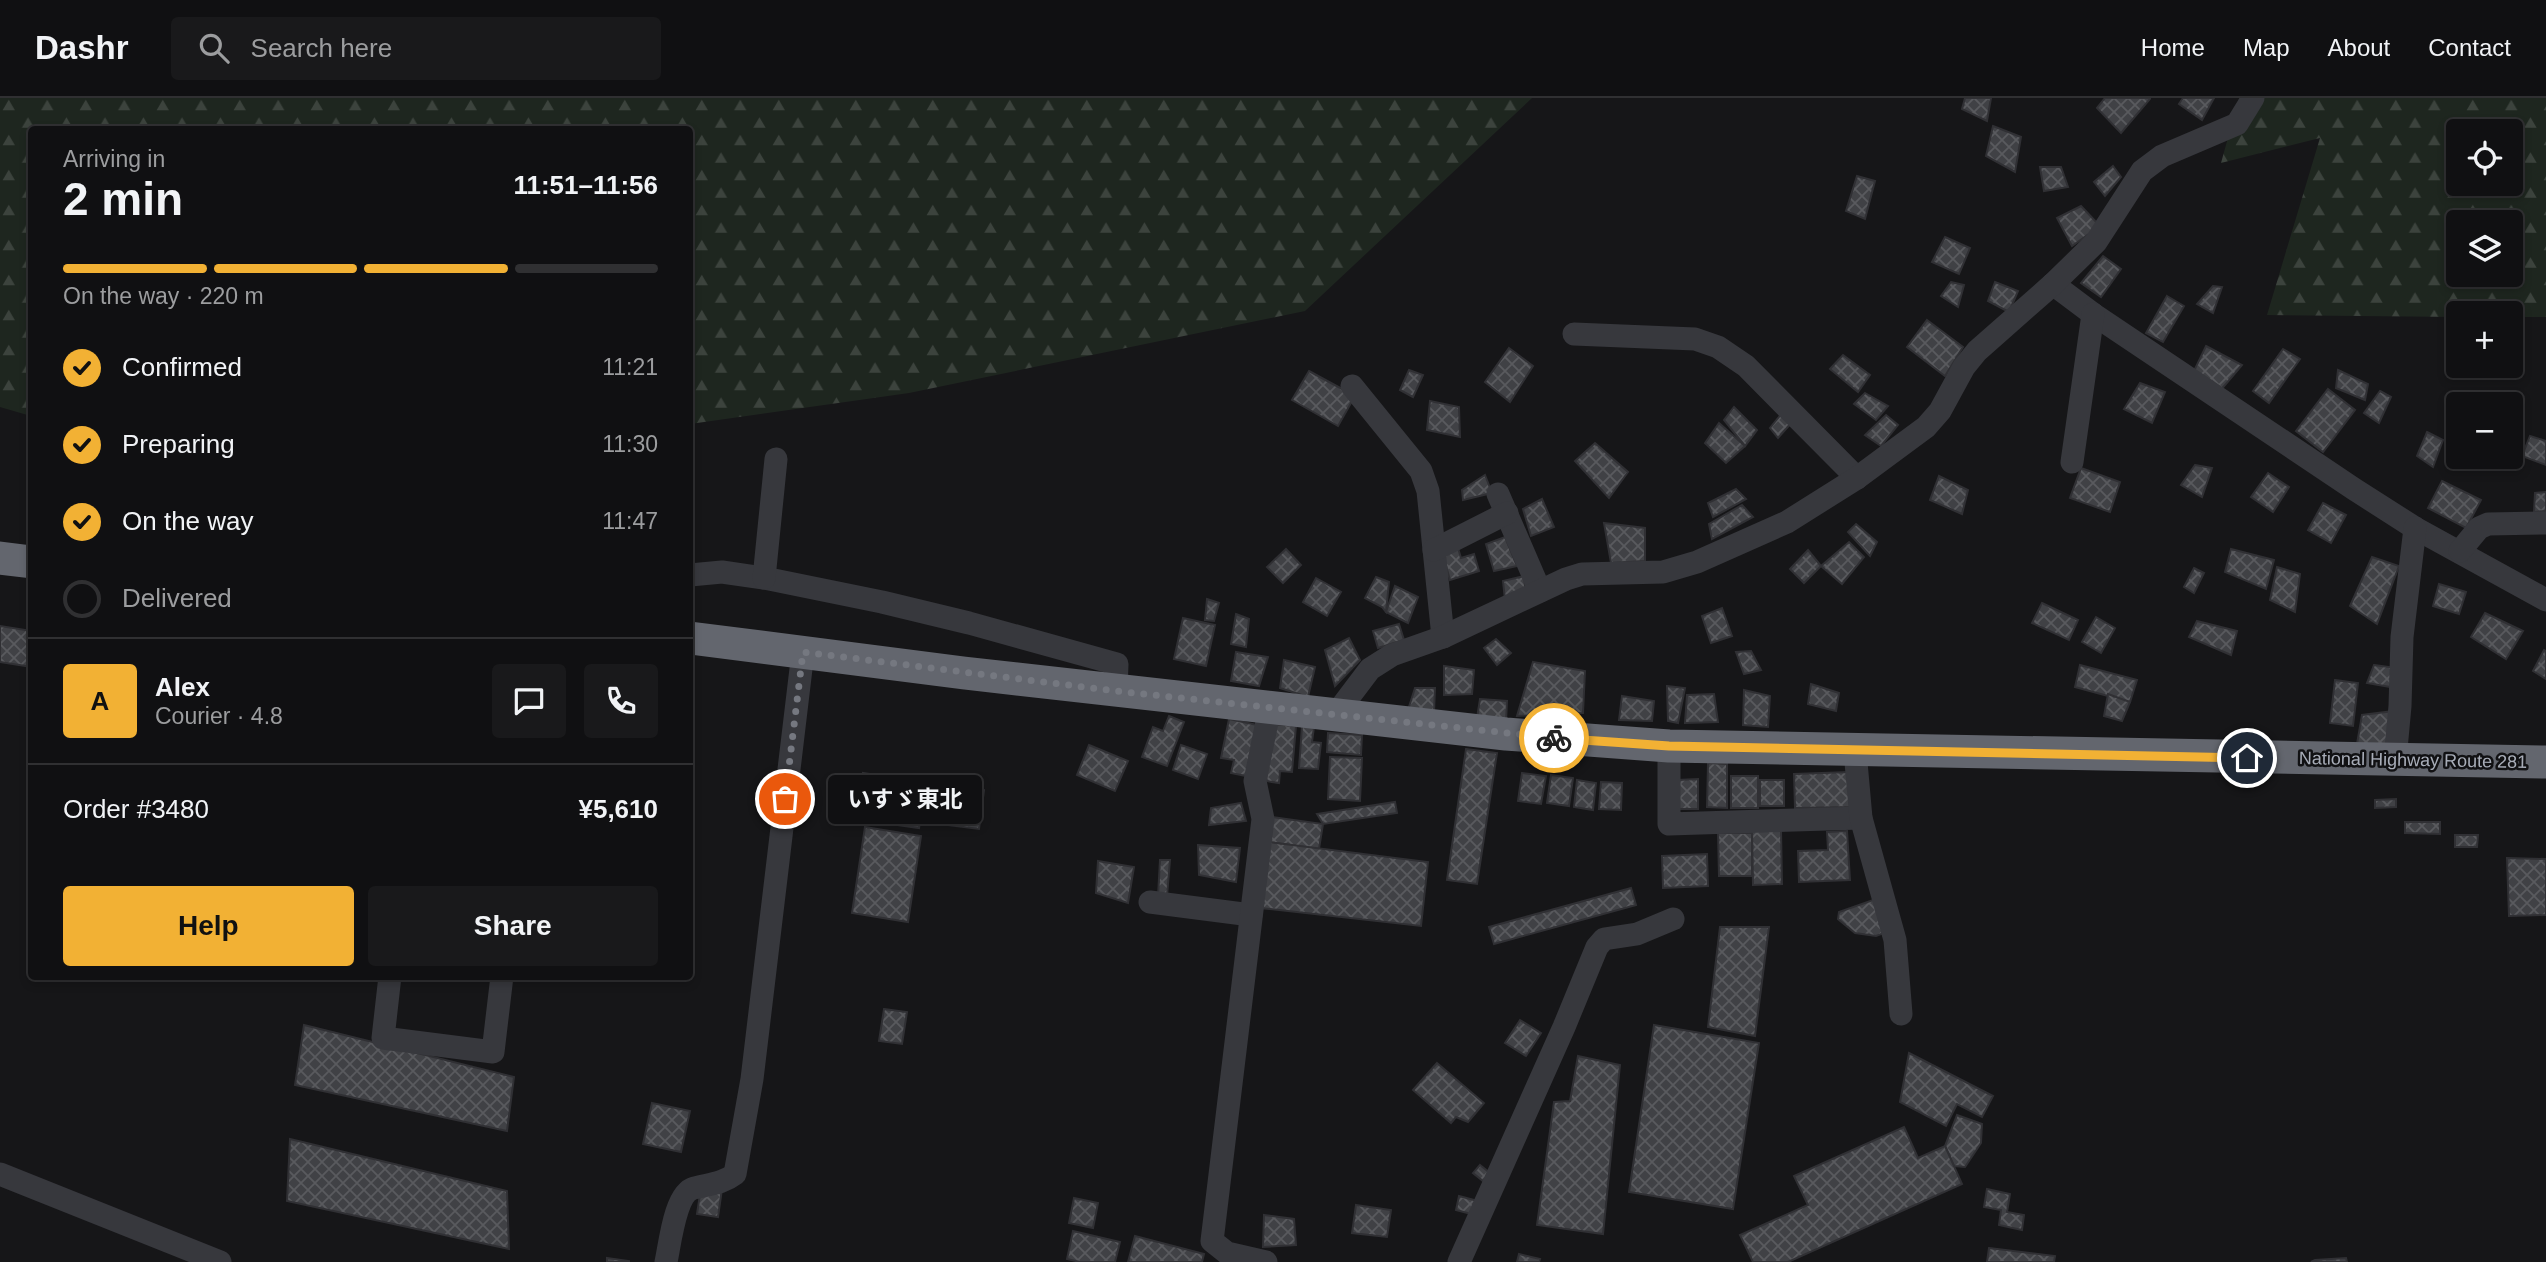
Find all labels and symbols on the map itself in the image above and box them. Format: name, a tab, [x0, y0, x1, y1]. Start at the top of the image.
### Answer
courier	[1519, 703, 1589, 773]
pin	[2217, 728, 2277, 788]
street label: National Highway Route 281	[2299, 748, 2527, 772]
pin	[755, 769, 815, 829]
callout: いすゞ東北	[827, 774, 981, 824]

